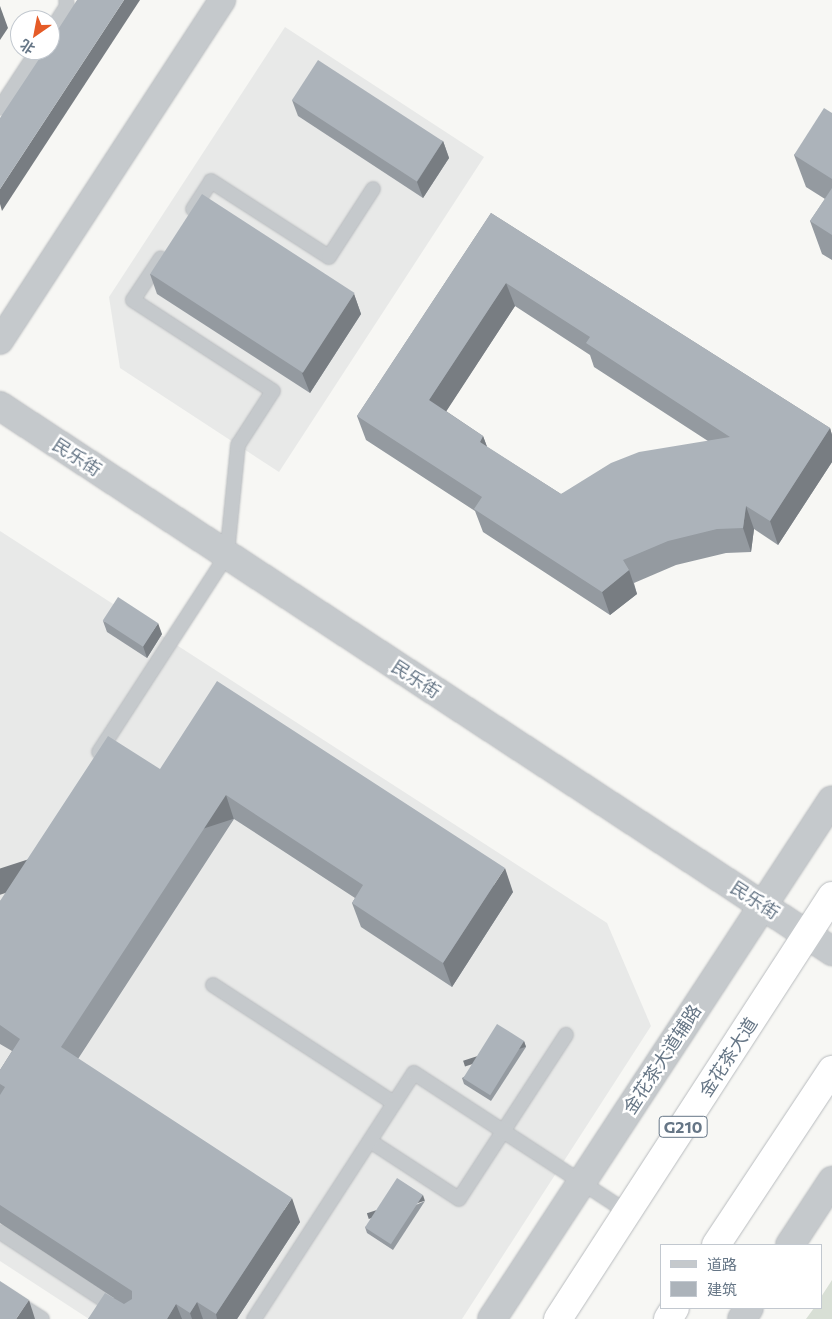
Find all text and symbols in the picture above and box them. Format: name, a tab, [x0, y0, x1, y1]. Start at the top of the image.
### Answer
north arrow	[10, 10, 60, 60]
text: 北	[17, 36, 38, 58]
street label: 民乐街	[48, 433, 106, 481]
street label: 民乐街	[387, 655, 445, 703]
street label: 民乐街	[726, 876, 784, 924]
street label: 金花茶大道辅路	[619, 1000, 705, 1118]
street label: 金花茶大道	[694, 1013, 762, 1101]
road number: G210	[658, 1114, 708, 1140]
legend	[660, 1244, 822, 1309]
text: 道路	[707, 1255, 737, 1273]
text: 建筑	[707, 1280, 737, 1298]

